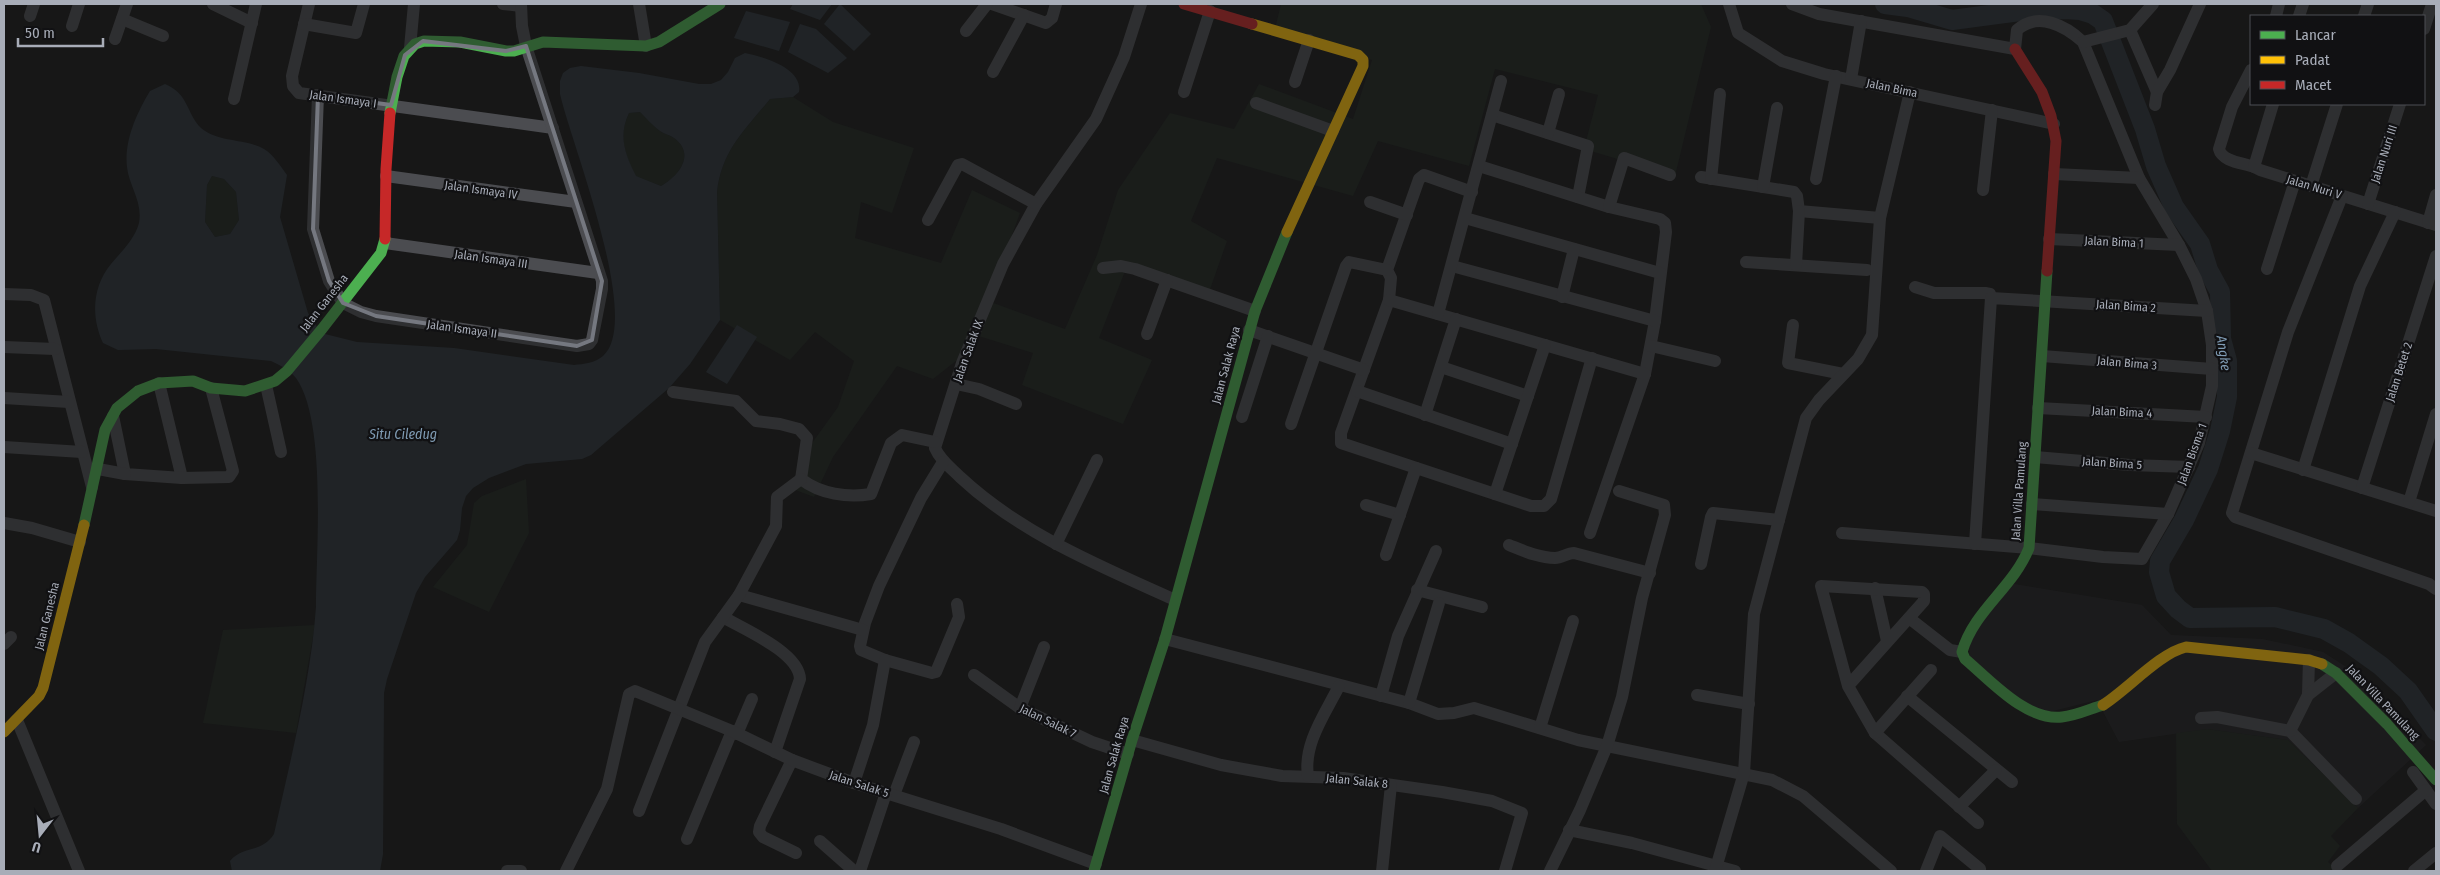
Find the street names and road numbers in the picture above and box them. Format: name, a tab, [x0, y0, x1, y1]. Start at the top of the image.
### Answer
street label: Jalan Bima	[1865, 76, 1919, 100]
street label: Jalan Ismaya I	[309, 87, 377, 111]
street label: Jalan Nuri III	[2368, 123, 2400, 185]
street label: Jalan Nuri V	[2285, 172, 2344, 202]
street label: Jalan Ismaya IV	[444, 178, 519, 202]
street label: Jalan Bima 1	[2084, 233, 2144, 251]
street label: Jalan Ismaya III	[454, 247, 528, 271]
street label: Jalan Ganesha	[297, 271, 351, 335]
street label: Jalan Bima 2	[2096, 297, 2156, 315]
street label: Jalan Ismaya II	[426, 317, 498, 341]
street label: Jalan Salak IX	[950, 318, 986, 384]
street label: Jalan Salak Raya	[1209, 325, 1243, 405]
street label: Jalan Betet 2	[2383, 341, 2415, 403]
street label: Jalan Bima 3	[2096, 353, 2158, 373]
street label: Jalan Bima 4	[2091, 403, 2153, 421]
street label: Jalan Bisma 1	[2174, 421, 2210, 487]
street label: Jalan Villa Pamulang	[2009, 441, 2029, 541]
street label: Jalan Bima 5	[2081, 454, 2143, 472]
street label: Jalan Ganesha	[32, 580, 62, 651]
street label: Jalan Villa Pamulang	[2343, 661, 2423, 743]
street label: Jalan Salak 7	[1017, 701, 1079, 741]
street label: Jalan Salak Raya	[1096, 715, 1132, 795]
street label: Jalan Salak 5	[827, 768, 891, 800]
street label: Jalan Salak 8	[1325, 771, 1389, 791]

